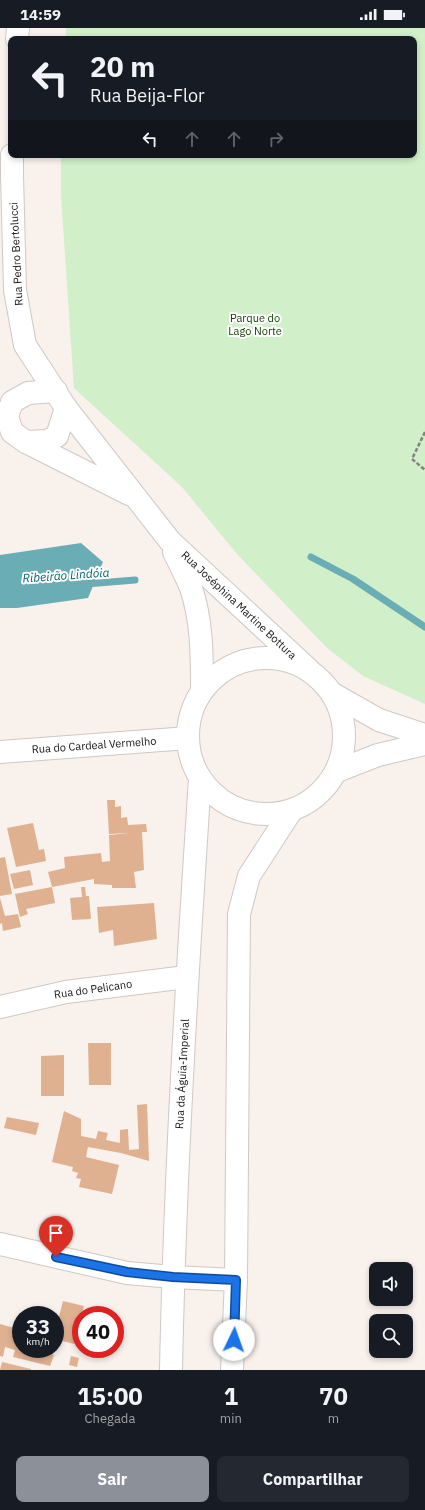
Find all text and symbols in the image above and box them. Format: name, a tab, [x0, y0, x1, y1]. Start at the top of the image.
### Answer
text: 14:59	[20, 5, 61, 24]
text: 20 m	[90, 48, 155, 85]
icon: left	[24, 52, 76, 104]
text: Rua Beija-Flor	[90, 84, 205, 107]
icon: left	[139, 128, 161, 150]
icon: ahead	[181, 128, 203, 150]
icon: ahead	[223, 128, 245, 150]
icon: right	[265, 128, 287, 150]
street label: Rua Pedro Bertolucci	[6, 202, 26, 306]
park label: Parque do Lago Norte	[228, 311, 282, 338]
street label: Rua Joséphina Martine Bottura	[178, 548, 300, 662]
water label: Ribeirão Lindóia	[22, 564, 110, 586]
street label: Rua do Cardeal Vermelho	[31, 734, 157, 756]
street label: Rua do Pelicano	[53, 977, 133, 1001]
street label: Rua da Águia-Imperial	[172, 1019, 192, 1129]
pin	[39, 1216, 73, 1257]
icon: arrive	[45, 1222, 67, 1244]
map controls	[369, 1262, 413, 1358]
button: sound	[369, 1262, 413, 1306]
speed limit sign: 40	[72, 1306, 124, 1358]
text: 33	[26, 1313, 50, 1340]
button: search	[369, 1314, 413, 1358]
position arrow	[213, 1319, 255, 1361]
text: km/h	[26, 1335, 50, 1348]
text: 15:00	[77, 1380, 143, 1412]
text: 1	[224, 1380, 238, 1412]
text: 70	[319, 1380, 348, 1412]
text: Chegada	[85, 1410, 135, 1427]
text: min	[220, 1410, 242, 1427]
text: m	[328, 1410, 339, 1427]
button: Sair	[16, 1456, 209, 1502]
button: Compartilhar	[217, 1456, 409, 1502]

